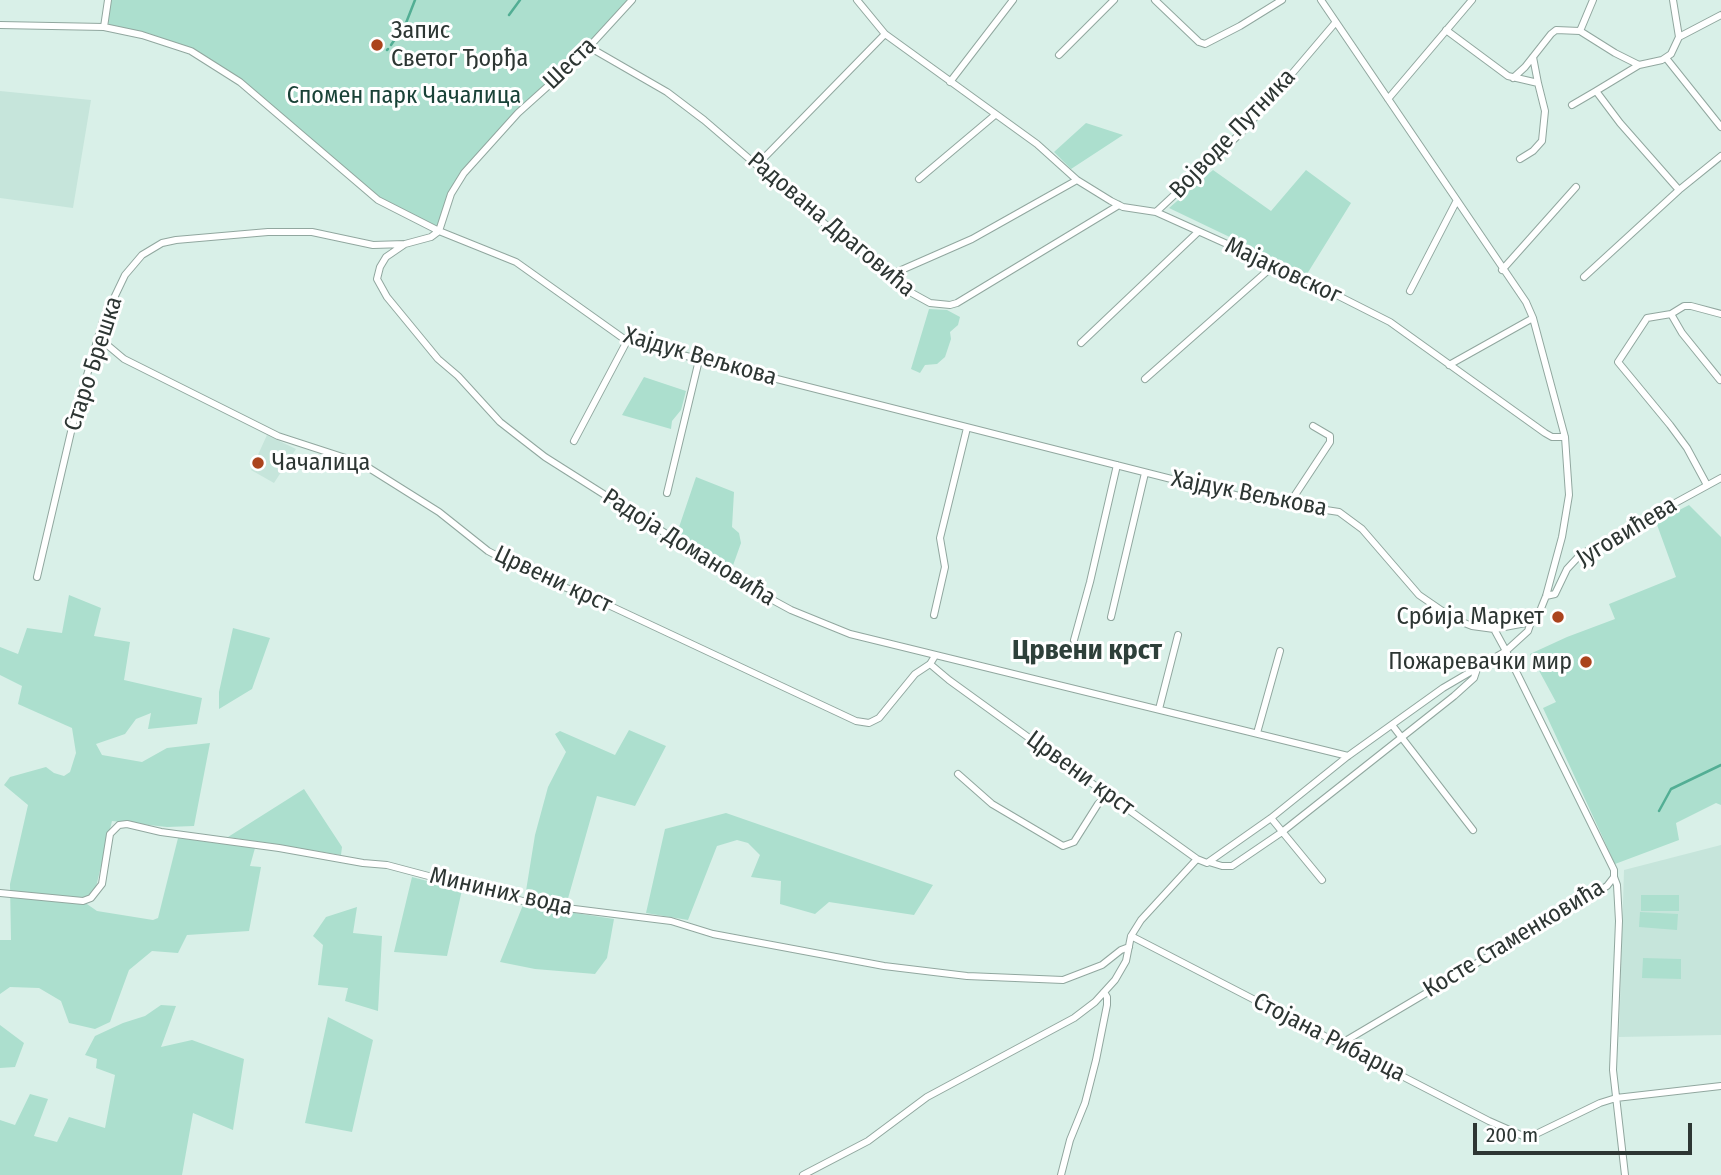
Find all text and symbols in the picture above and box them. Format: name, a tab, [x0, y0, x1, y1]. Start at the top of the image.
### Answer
place label: Запис Светог Ђорђа	[391, 17, 528, 73]
street label: Шеста	[537, 32, 603, 96]
marker: Запис Светог Ђорђа	[369, 37, 385, 53]
street label: Војводе Путника	[1164, 63, 1302, 205]
park label: Спомен парк Чачалица	[287, 82, 521, 110]
street label: Радована Драговића	[741, 146, 921, 304]
street label: Мајаковског	[1220, 231, 1346, 311]
street label: Старо Брешка	[59, 293, 129, 435]
street label: Хајдук Вељкова	[620, 321, 780, 393]
place label: Чачалица	[272, 449, 370, 477]
marker: Чачалица	[250, 455, 266, 471]
street label: Хајдук Вељкова	[1169, 465, 1329, 523]
street label: Радоја Домановића	[597, 483, 781, 613]
street label: Југовићева	[1572, 491, 1682, 573]
street label: Црвени крст	[490, 540, 616, 620]
place label: Србија Маркет	[1397, 603, 1544, 631]
marker: Србија Маркет	[1550, 609, 1566, 625]
district label: Црвени крст	[1012, 634, 1162, 668]
place label: Пожаревачки мир	[1388, 648, 1572, 676]
marker: Пожаревачки мир	[1578, 654, 1594, 670]
street label: Црвени крст	[1020, 725, 1140, 823]
street label: Мининих вода	[427, 862, 575, 922]
street label: Косте Стаменковића	[1418, 874, 1610, 1004]
street label: Стојана Рибарца	[1248, 987, 1410, 1089]
scale bar	[1476, 1108, 1695, 1152]
text: 200 m	[1486, 1122, 1538, 1148]

